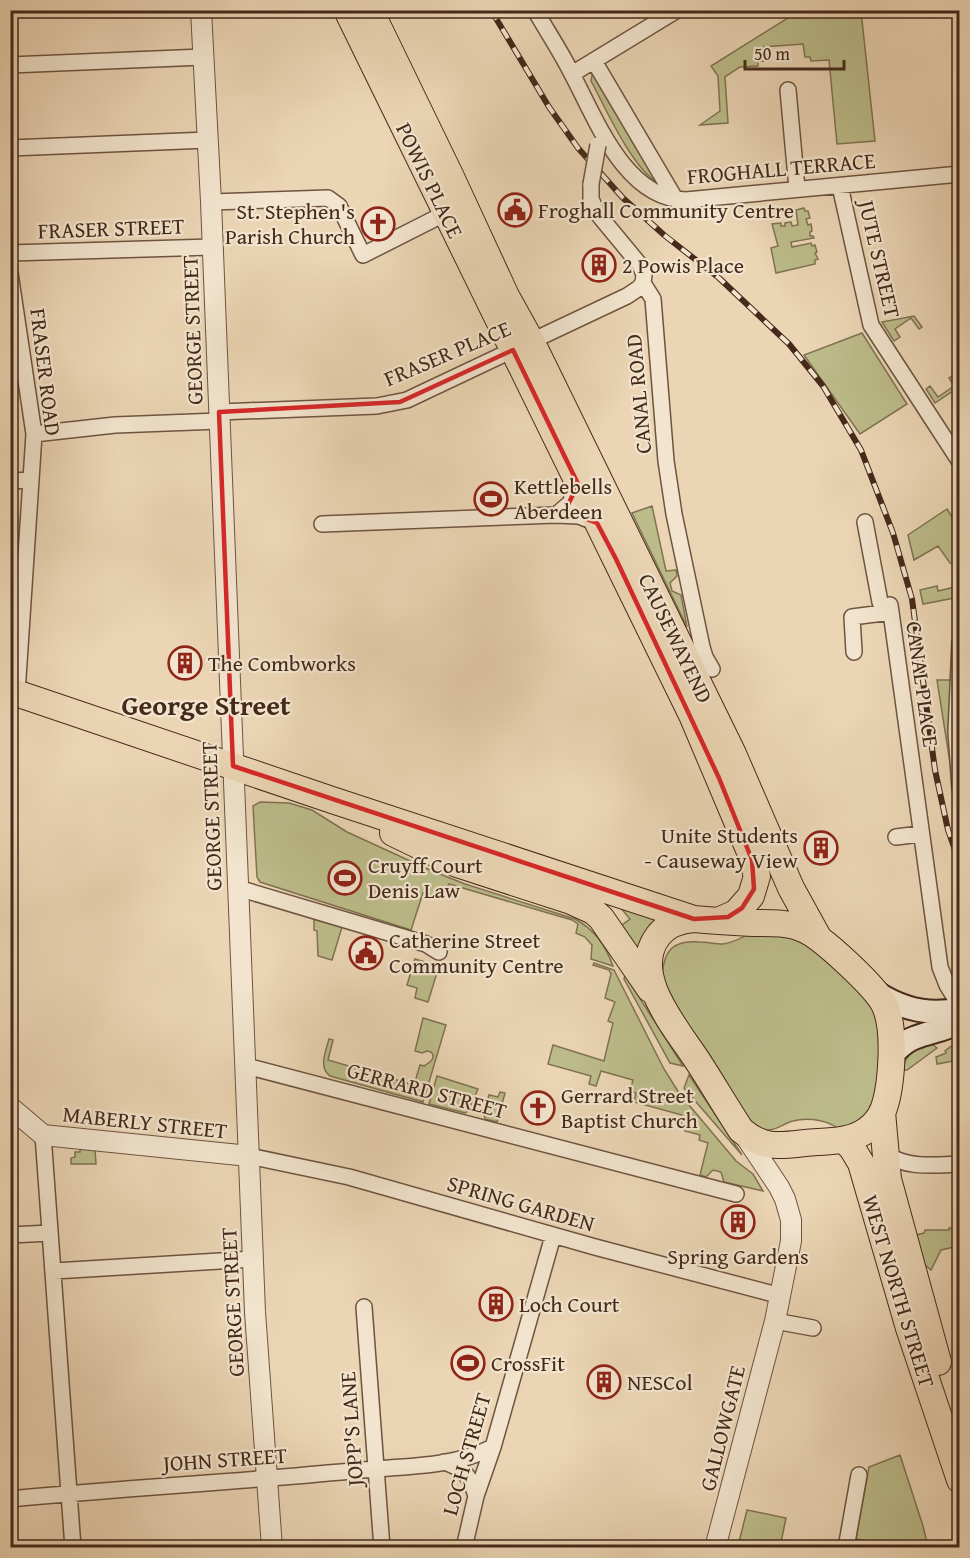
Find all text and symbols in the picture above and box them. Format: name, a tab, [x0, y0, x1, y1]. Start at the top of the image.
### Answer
scale bar	[745, 33, 844, 71]
text: 50 m	[754, 40, 790, 67]
street label: POWIS PLACE	[388, 117, 472, 243]
street label: FROGHALL TERRACE	[686, 144, 876, 192]
public building icon: Froghall Community Centre	[497, 192, 533, 228]
place label: Froghall Community Centre	[538, 194, 794, 226]
street label: JUTE STREET	[850, 194, 909, 321]
place label: St. Stephen's Parish Church	[225, 195, 356, 252]
church icon: St. Stephen's Parish Church	[360, 206, 396, 242]
street label: FRASER STREET	[37, 209, 185, 247]
building icon: 2 Powis Place	[581, 247, 617, 283]
place label: 2 Powis Place	[622, 249, 744, 281]
street label: GEORGE STREET	[173, 255, 211, 405]
street label: FRASER ROAD	[22, 306, 70, 438]
street label: FRASER PLACE	[379, 312, 515, 394]
street label: CANAL ROAD	[617, 333, 659, 455]
place label: Kettlebells Aberdeen	[514, 470, 612, 527]
sports icon: Kettlebells Aberdeen	[473, 481, 509, 517]
street label: CAUSEWAYEND	[631, 568, 721, 708]
street label: CANAL PLACE	[898, 619, 948, 749]
building icon: The Combworks	[167, 645, 203, 681]
place label: The Combworks	[208, 647, 356, 679]
district label: George Street	[121, 684, 291, 725]
street label: GEORGE STREET	[192, 741, 230, 891]
place label: Unite Students - Causeway View	[644, 819, 798, 876]
building icon: Unite Students - Causeway View	[803, 830, 839, 866]
place label: Cruyff Court Denis Law	[368, 849, 483, 906]
sports icon: Cruyff Court Denis Law	[327, 860, 363, 896]
place label: Catherine Street Community Centre	[389, 924, 564, 981]
public building icon: Catherine Street Community Centre	[348, 935, 384, 971]
street label: GERRARD STREET	[344, 1053, 510, 1127]
place label: Gerrard Street Baptist Church	[561, 1079, 698, 1136]
church icon: Gerrard Street Baptist Church	[520, 1090, 556, 1126]
street label: MABERLY STREET	[61, 1097, 229, 1147]
street label: SPRING GARDEN	[444, 1167, 598, 1239]
street label: WEST NORTH STREET	[854, 1191, 944, 1391]
building icon: Spring Gardens	[720, 1204, 756, 1240]
street label: GEORGE STREET	[212, 1227, 252, 1377]
place label: Spring Gardens	[667, 1240, 809, 1272]
building icon: Loch Court	[478, 1286, 514, 1322]
place label: Loch Court	[519, 1288, 620, 1320]
sports icon: CrossFit	[450, 1345, 486, 1381]
place label: CrossFit	[491, 1347, 565, 1379]
street label: GALLOWGATE	[691, 1362, 753, 1494]
building icon: NESCol	[586, 1364, 622, 1400]
place label: NESCol	[627, 1366, 693, 1398]
street label: JOPP'S LANE	[331, 1371, 371, 1490]
street label: LOCH STREET	[433, 1389, 499, 1519]
street label: JOHN STREET	[159, 1439, 288, 1480]

